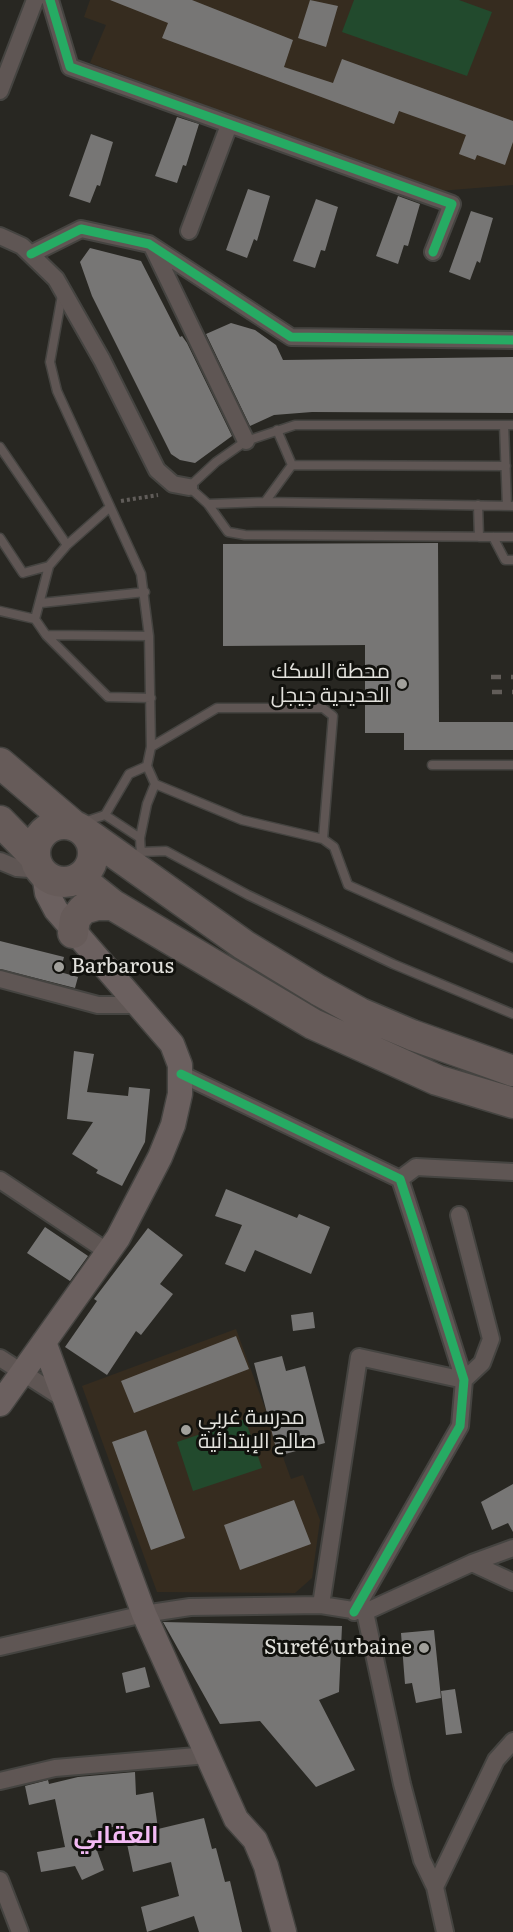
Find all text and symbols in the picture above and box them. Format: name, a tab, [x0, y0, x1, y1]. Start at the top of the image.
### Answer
place label: محطة السكك الحديدية جيجل	[271, 659, 390, 709]
marker: محطة السكك الحديدية جيجل	[395, 677, 409, 691]
place label: Barbarous	[71, 954, 174, 980]
marker: Barbarous	[52, 960, 66, 974]
place label: مدرسة غربي صالح الإبتدائية	[198, 1405, 316, 1455]
marker: مدرسة غربي صالح الإبتدائية	[179, 1423, 193, 1437]
place label: Sureté urbaine	[264, 1635, 412, 1661]
marker: Sureté urbaine	[417, 1641, 431, 1655]
district label: العقابي	[73, 1822, 159, 1850]

